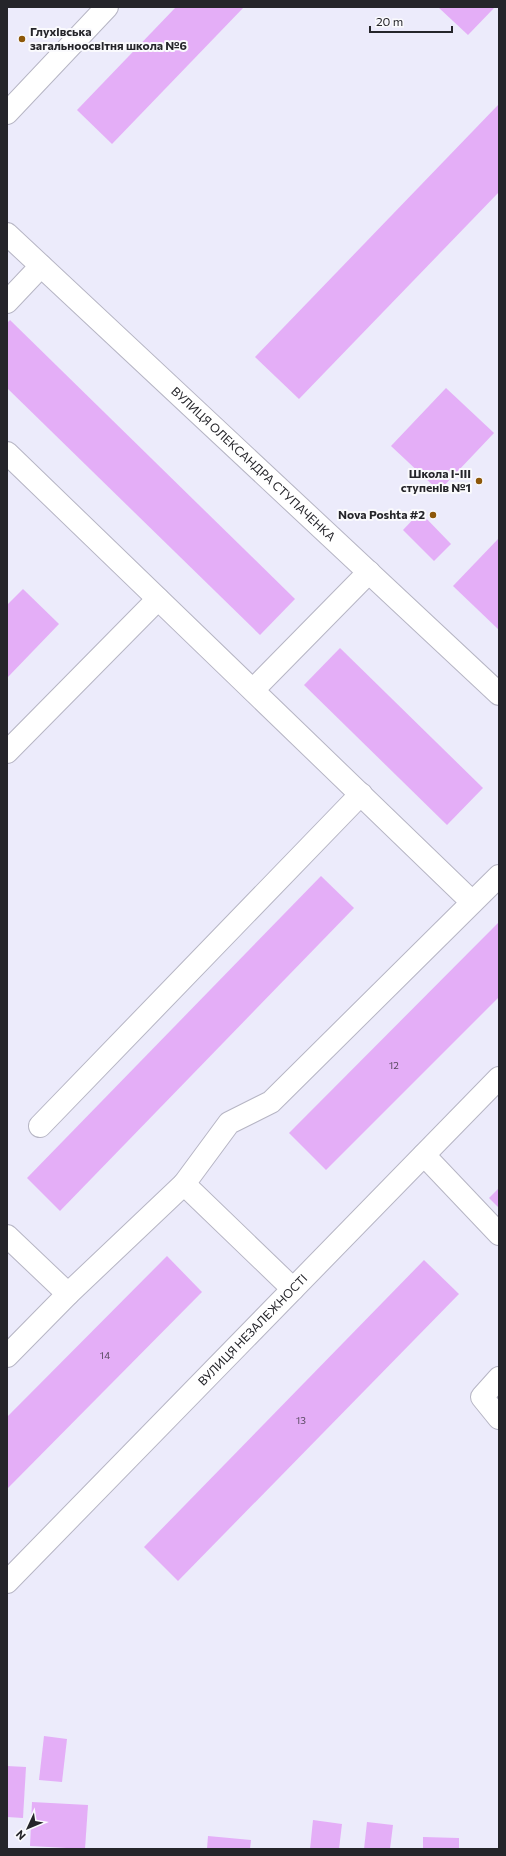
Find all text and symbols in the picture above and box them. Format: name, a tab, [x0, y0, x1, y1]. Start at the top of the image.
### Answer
scale bar	[370, 8, 452, 34]
text: 20 m	[376, 14, 403, 28]
place label: Глухівська загальноосвітня школа №6	[30, 24, 187, 52]
marker: Глухівська загальноосвітня школа №6	[17, 34, 27, 44]
street label: ВУЛИЦЯ ОЛЕКСАНДРА СТУПАЧЕНКА	[169, 383, 339, 543]
place label: Школа І-ІІІ ступенів №1	[401, 466, 471, 494]
marker: Школа І-ІІІ ступенів №1	[474, 476, 484, 486]
place label: Nova Poshta #2	[338, 507, 425, 521]
marker: Nova Poshta #2	[428, 510, 438, 520]
house number: 12	[389, 1059, 399, 1071]
street label: ВУЛИЦЯ НЕЗАЛЕЖНОСТІ	[195, 1271, 310, 1388]
house number: 14	[100, 1349, 110, 1361]
house number: 13	[296, 1414, 306, 1426]
north arrow	[8, 1808, 48, 1848]
text: N	[13, 1828, 28, 1843]

